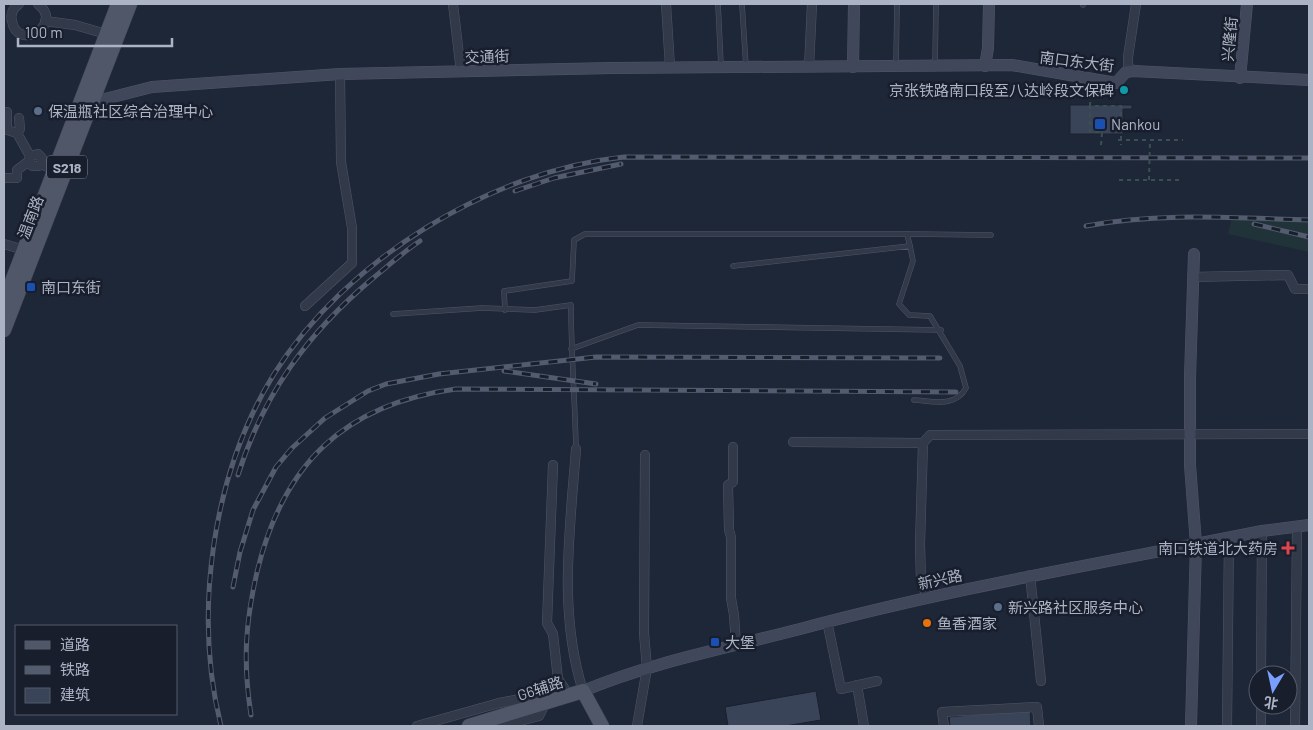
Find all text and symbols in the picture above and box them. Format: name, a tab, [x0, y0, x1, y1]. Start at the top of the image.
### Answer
scale bar	[18, 15, 171, 47]
street label: 兴隆街	[1218, 16, 1240, 62]
text: 100 m	[25, 23, 63, 41]
street label: 交通街	[464, 46, 510, 66]
street label: 南口东大街	[1039, 47, 1115, 75]
place label: 京张铁路南口段至八达岭段文保碑	[889, 81, 1114, 99]
marker: 京张铁路南口段至八达岭段文保碑	[1118, 84, 1130, 96]
place label: 保温瓶社区综合治理中心	[48, 102, 213, 120]
marker: 保温瓶社区综合治理中心	[32, 105, 44, 117]
place label: Nankou	[1111, 115, 1160, 133]
marker: Nankou	[1093, 117, 1107, 131]
road number: S218	[47, 156, 87, 178]
street label: 温南路	[14, 193, 46, 241]
place label: 南口东街	[41, 278, 101, 296]
marker: 南口东街	[25, 281, 37, 293]
place label: 南口铁道北大药房	[1158, 539, 1278, 557]
marker: 南口铁道北大药房	[1282, 542, 1294, 554]
street label: 新兴路	[916, 566, 964, 592]
place label: 新兴路社区服务中心	[1008, 598, 1143, 616]
marker: 新兴路社区服务中心	[992, 601, 1004, 613]
place label: 鱼香酒家	[937, 614, 997, 632]
marker: 鱼香酒家	[921, 617, 933, 629]
legend	[15, 625, 178, 715]
place label: 大堡	[725, 633, 755, 651]
text: 道路	[60, 635, 90, 653]
marker: 大堡	[709, 636, 721, 648]
text: 铁路	[60, 660, 90, 678]
north arrow	[1248, 665, 1298, 715]
street label: G6辅路	[515, 672, 565, 704]
text: 建筑	[60, 685, 90, 703]
text: 北	[1263, 694, 1279, 713]

